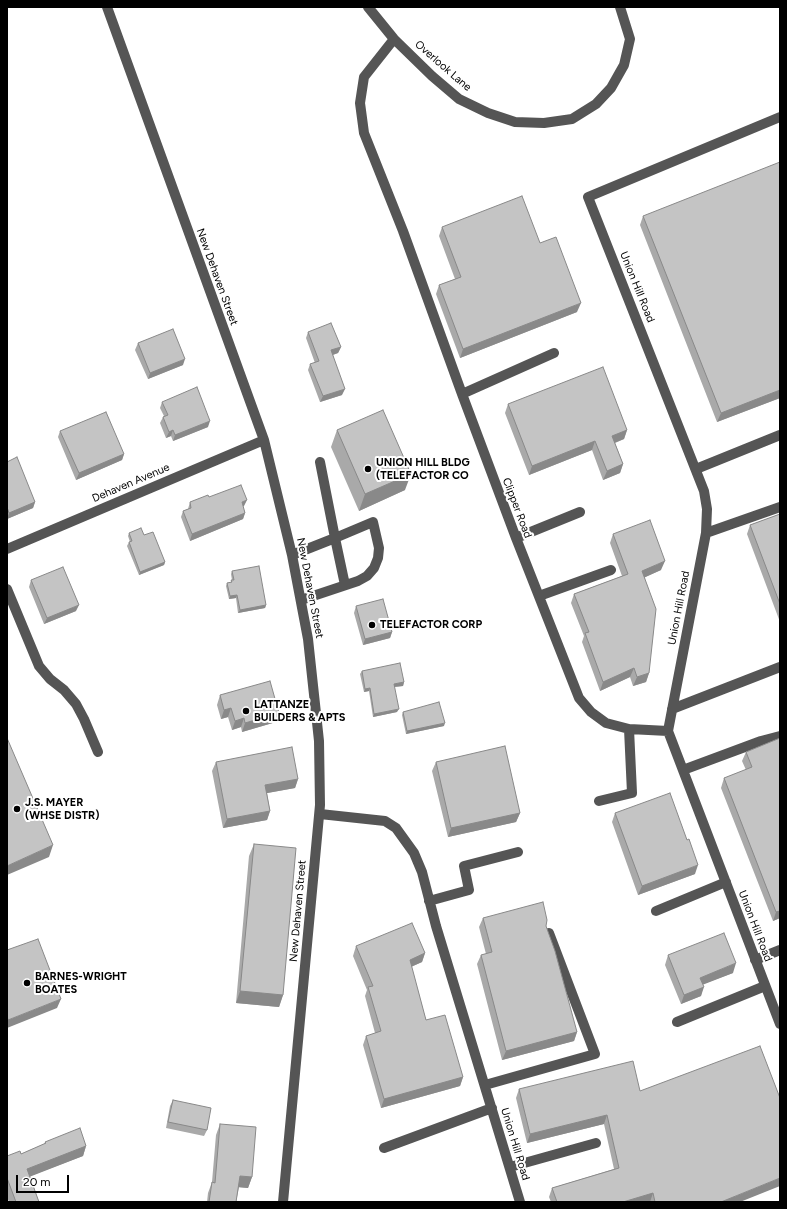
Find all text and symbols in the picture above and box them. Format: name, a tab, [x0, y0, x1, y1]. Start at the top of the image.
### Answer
street label: Overlook Lane	[412, 38, 474, 94]
street label: New Dehaven Street	[193, 227, 241, 327]
street label: Union Hill Road	[617, 250, 657, 324]
place label: UNION HILL BLDG (TELEFACTOR CO	[376, 456, 470, 482]
street label: Dehaven Avenue	[90, 461, 172, 505]
marker: UNION HILL BLDG (TELEFACTOR CO	[363, 464, 373, 474]
street label: Clipper Road	[499, 476, 535, 540]
street label: New Dehaven Street	[294, 537, 326, 639]
street label: Union Hill Road	[665, 570, 693, 646]
place label: TELEFACTOR CORP	[380, 618, 482, 632]
marker: TELEFACTOR CORP	[367, 620, 377, 630]
place label: LATTANZE BUILDERS & APTS	[254, 698, 345, 724]
marker: LATTANZE BUILDERS & APTS	[241, 706, 251, 716]
place label: J.S. MAYER (WHSE DISTR)	[25, 796, 99, 822]
marker: J.S. MAYER (WHSE DISTR)	[12, 804, 22, 814]
street label: New Dehaven Street	[287, 860, 309, 962]
street label: Union Hill Road	[735, 888, 775, 964]
place label: BARNES-WRIGHT BOATES	[35, 970, 127, 996]
marker: BARNES-WRIGHT BOATES	[22, 978, 32, 988]
street label: Union Hill Road	[498, 1106, 532, 1182]
scale bar	[18, 1167, 71, 1193]
text: 20 m	[23, 1175, 51, 1189]

